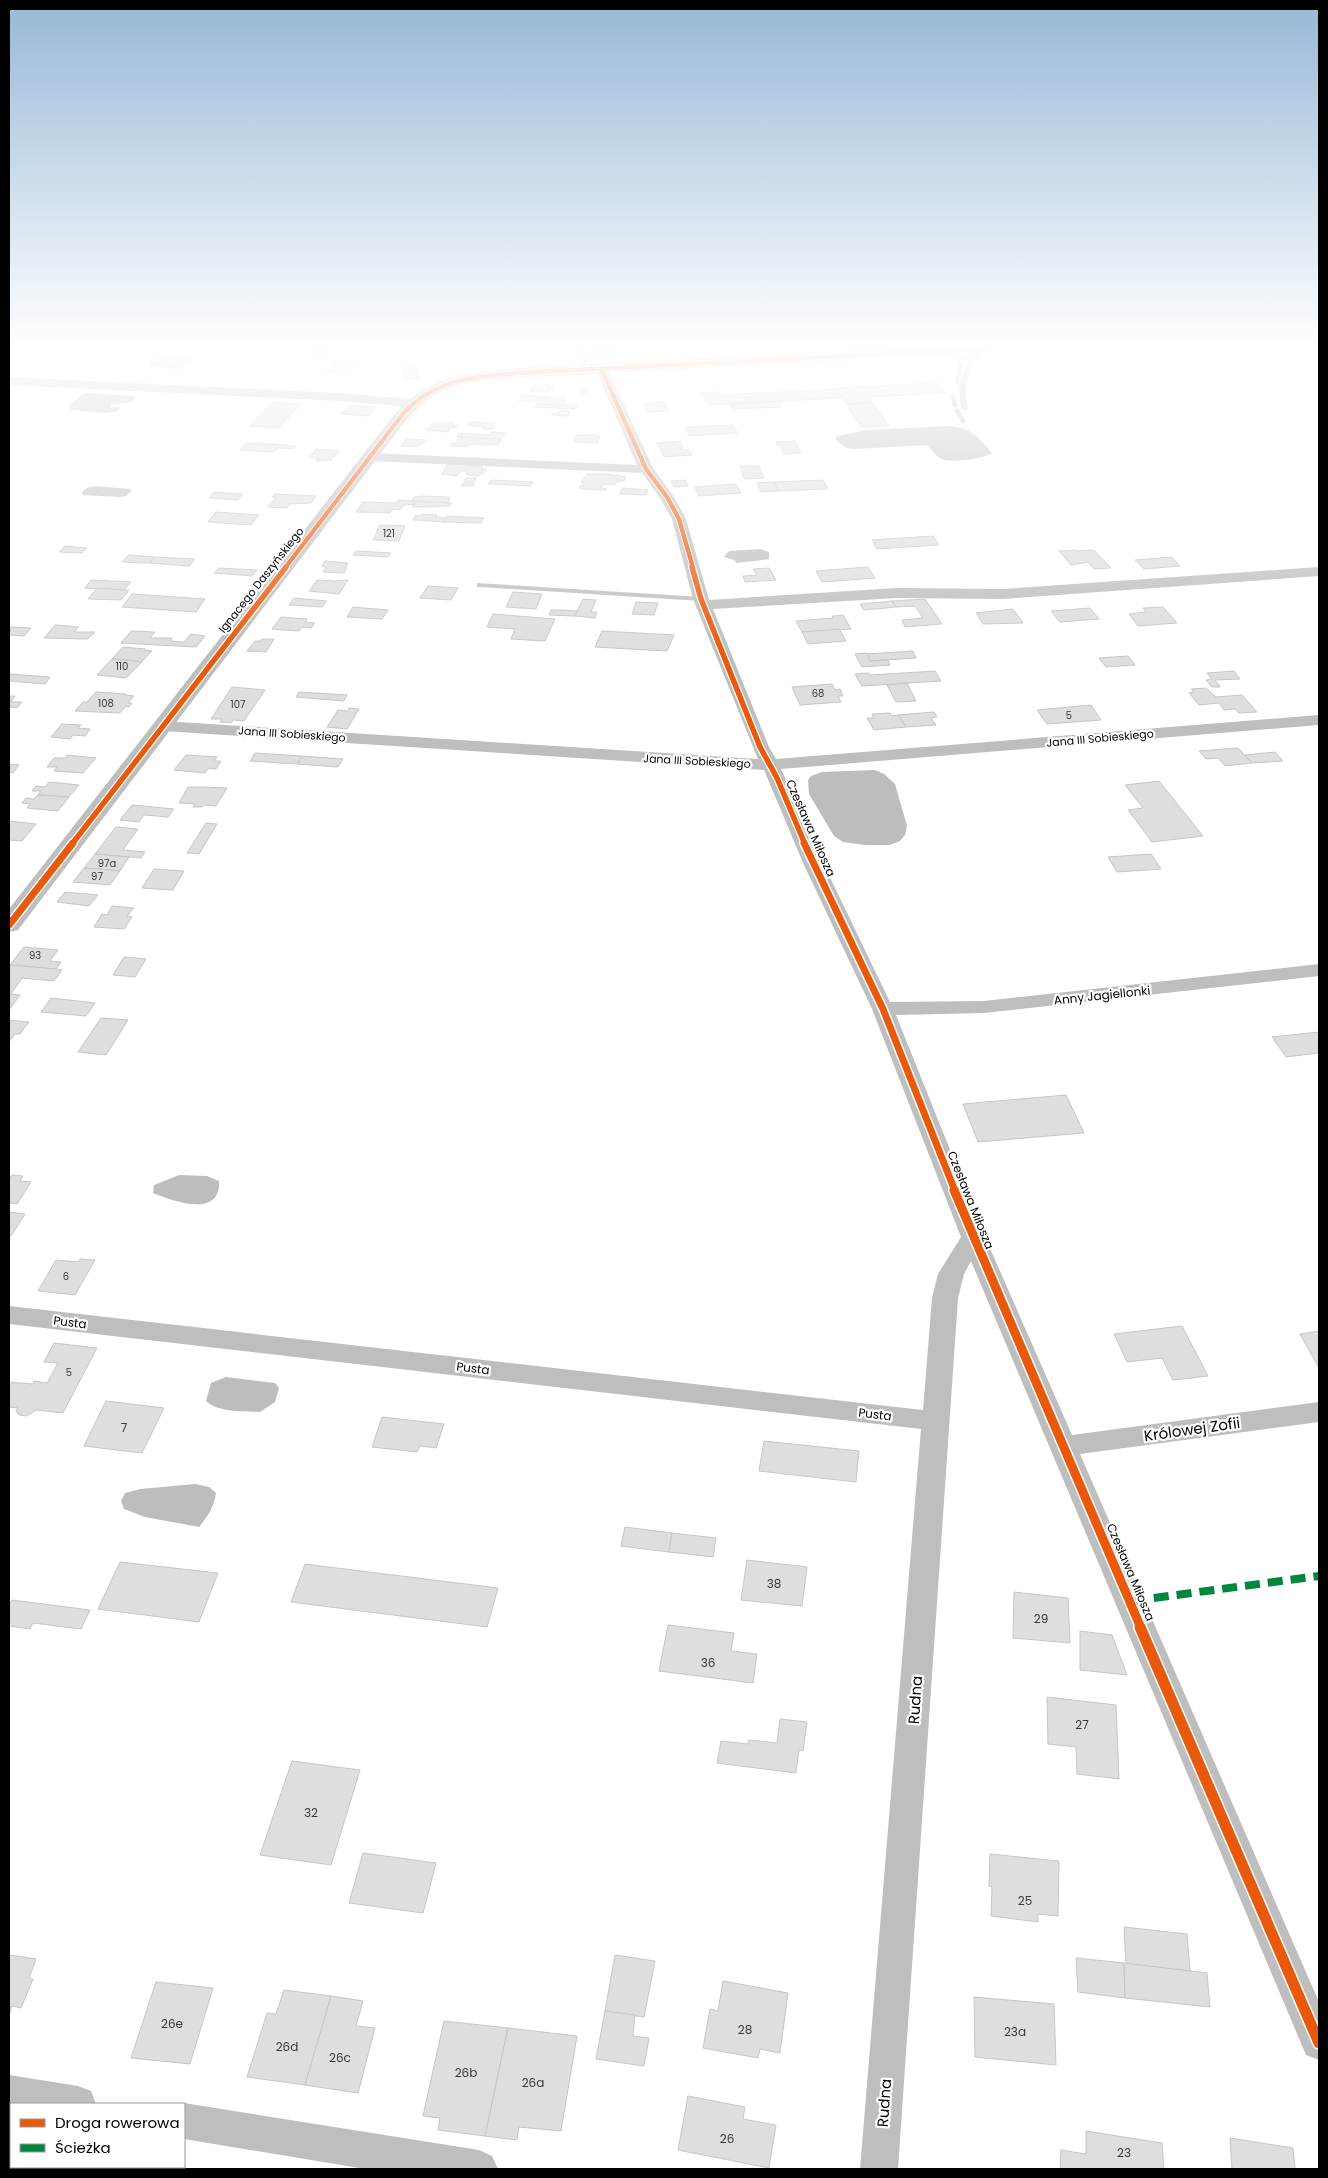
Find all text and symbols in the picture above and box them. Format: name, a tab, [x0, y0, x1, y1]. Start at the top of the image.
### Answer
street label: Ignacego Daszyńskiego	[215, 524, 307, 636]
house number: 121	[383, 526, 395, 541]
house number: 110	[116, 659, 128, 674]
house number: 68	[812, 686, 824, 701]
house number: 108	[98, 696, 114, 711]
house number: 107	[231, 697, 246, 712]
house number: 5	[1066, 708, 1072, 723]
street label: Jana III Sobieskiego	[238, 722, 346, 746]
street label: Jana III Sobieskiego	[1046, 725, 1154, 751]
street label: Jana III Sobieskiego	[643, 750, 751, 772]
street label: Czesława Miłosza	[782, 777, 840, 879]
house number: 97a	[98, 856, 116, 871]
house number: 97	[91, 869, 103, 884]
house number: 93	[29, 948, 41, 963]
street label: Anny Jagiellonki	[1053, 981, 1151, 1009]
street label: Czesława Miłosza	[944, 1148, 998, 1252]
house number: 6	[63, 1269, 69, 1284]
street label: Pusta	[52, 1312, 88, 1332]
street label: Pusta	[455, 1358, 491, 1378]
house number: 5	[66, 1365, 72, 1380]
street label: Pusta	[857, 1404, 893, 1424]
street label: Królowej Zofii	[1143, 1412, 1241, 1446]
house number: 7	[121, 1419, 128, 1436]
street label: Czesława Miłosza	[1103, 1521, 1159, 1623]
house number: 38	[767, 1575, 781, 1592]
house number: 29	[1034, 1610, 1048, 1627]
house number: 36	[701, 1654, 715, 1671]
street label: Rudna	[903, 1675, 927, 1725]
house number: 27	[1075, 1716, 1089, 1733]
house number: 32	[304, 1804, 318, 1821]
house number: 25	[1018, 1892, 1032, 1909]
house number: 26e	[161, 2015, 183, 2032]
house number: 28	[738, 2021, 752, 2038]
house number: 23a	[1004, 2023, 1026, 2040]
house number: 26d	[276, 2038, 298, 2055]
house number: 26c	[329, 2049, 351, 2066]
house number: 26b	[455, 2064, 477, 2081]
house number: 26a	[522, 2074, 544, 2091]
street label: Rudna	[872, 2078, 896, 2128]
legend	[10, 2103, 185, 2168]
text: Droga rowerowa	[55, 2112, 180, 2133]
house number: 26	[720, 2130, 734, 2147]
text: Ścieżka	[55, 2137, 111, 2158]
house number: 23	[1117, 2144, 1131, 2161]

